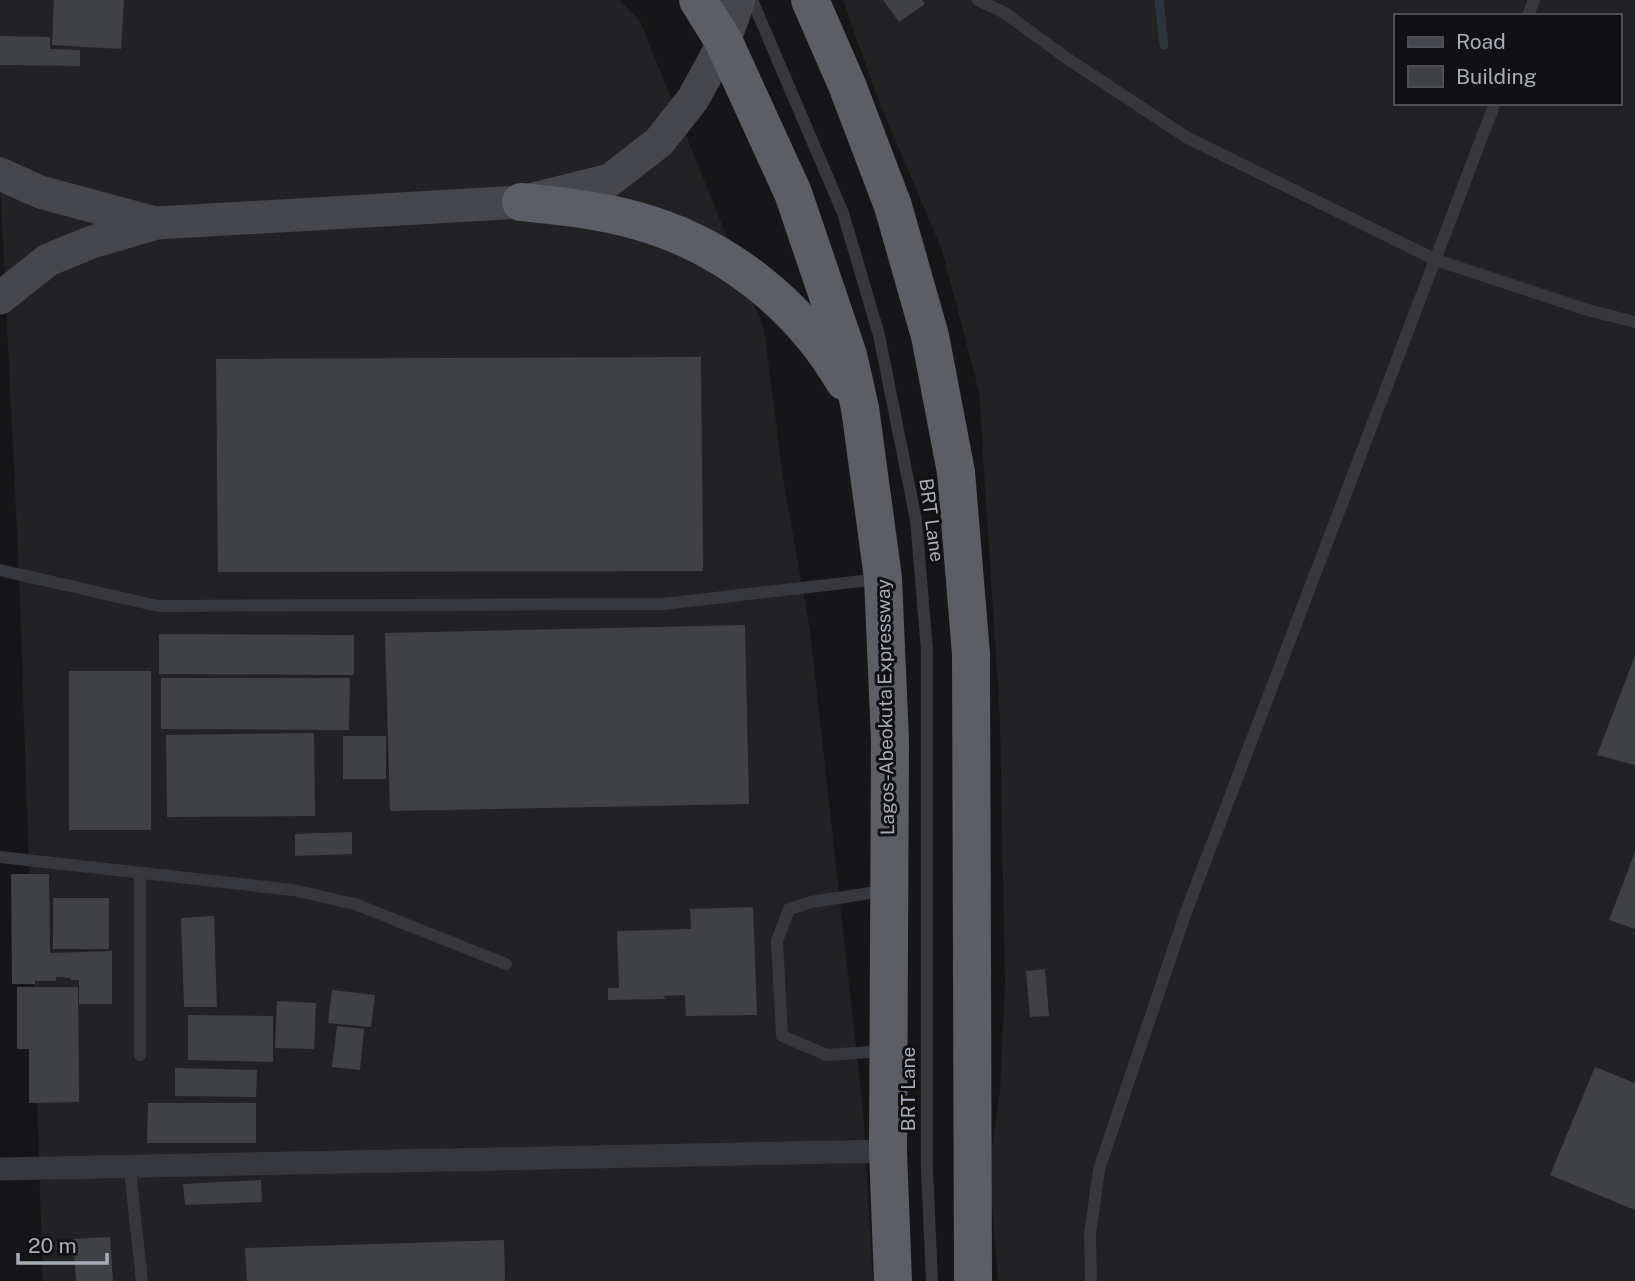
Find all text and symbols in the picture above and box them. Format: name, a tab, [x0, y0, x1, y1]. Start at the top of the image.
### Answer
legend	[1394, 14, 1621, 105]
text: Road	[1456, 29, 1506, 54]
text: Building	[1456, 64, 1537, 89]
street label: BRT Lane	[915, 477, 949, 563]
street label: Lagos-Abeokuta Expressway	[872, 579, 898, 835]
street label: BRT Lane	[897, 1047, 919, 1131]
scale bar	[18, 1222, 107, 1266]
text: 20 m	[28, 1233, 77, 1258]

